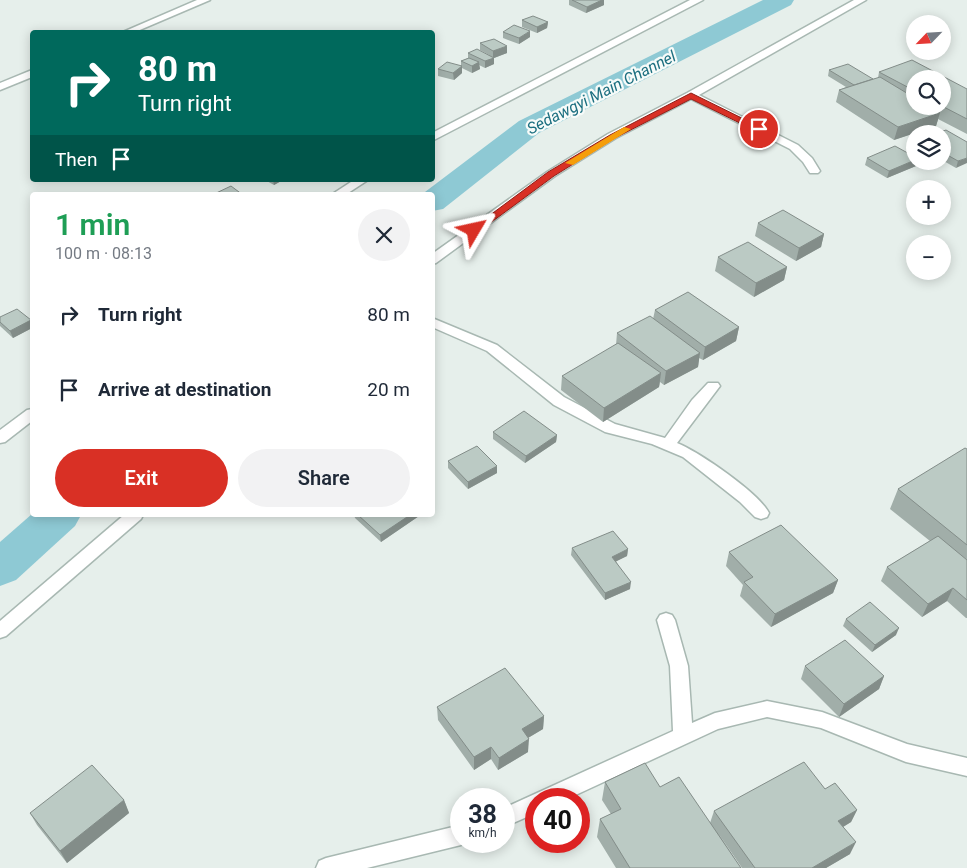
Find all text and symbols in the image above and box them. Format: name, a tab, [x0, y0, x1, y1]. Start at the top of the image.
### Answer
north arrow	[906, 15, 951, 60]
map controls	[906, 15, 951, 280]
water label: Sedawgyi Main Channel	[524, 47, 679, 138]
text: 80 m	[138, 49, 217, 90]
icon: right	[55, 50, 120, 115]
button: search	[906, 70, 951, 115]
text: Turn right	[138, 91, 232, 116]
pin	[738, 108, 780, 150]
icon: arrive	[745, 115, 773, 143]
button: layers	[906, 125, 951, 170]
icon: arrive	[107, 145, 135, 173]
text: Then	[55, 148, 97, 171]
button: +	[906, 180, 951, 225]
position arrow	[447, 203, 499, 255]
text: 1 min	[55, 207, 130, 242]
button: close	[358, 209, 410, 261]
button: −	[906, 235, 951, 280]
text: 100 m · 08:13	[55, 244, 152, 263]
icon: right	[55, 301, 83, 329]
text: Turn right	[98, 303, 182, 326]
text: 80 m	[367, 303, 410, 326]
icon: arrive	[55, 376, 83, 404]
text: Arrive at destination	[98, 378, 271, 401]
text: 20 m	[367, 378, 410, 401]
button: Exit	[55, 449, 228, 507]
button: Share	[238, 449, 410, 507]
speed limit sign: 40	[525, 788, 590, 853]
text: 38	[468, 800, 497, 829]
text: km/h	[468, 826, 497, 840]

